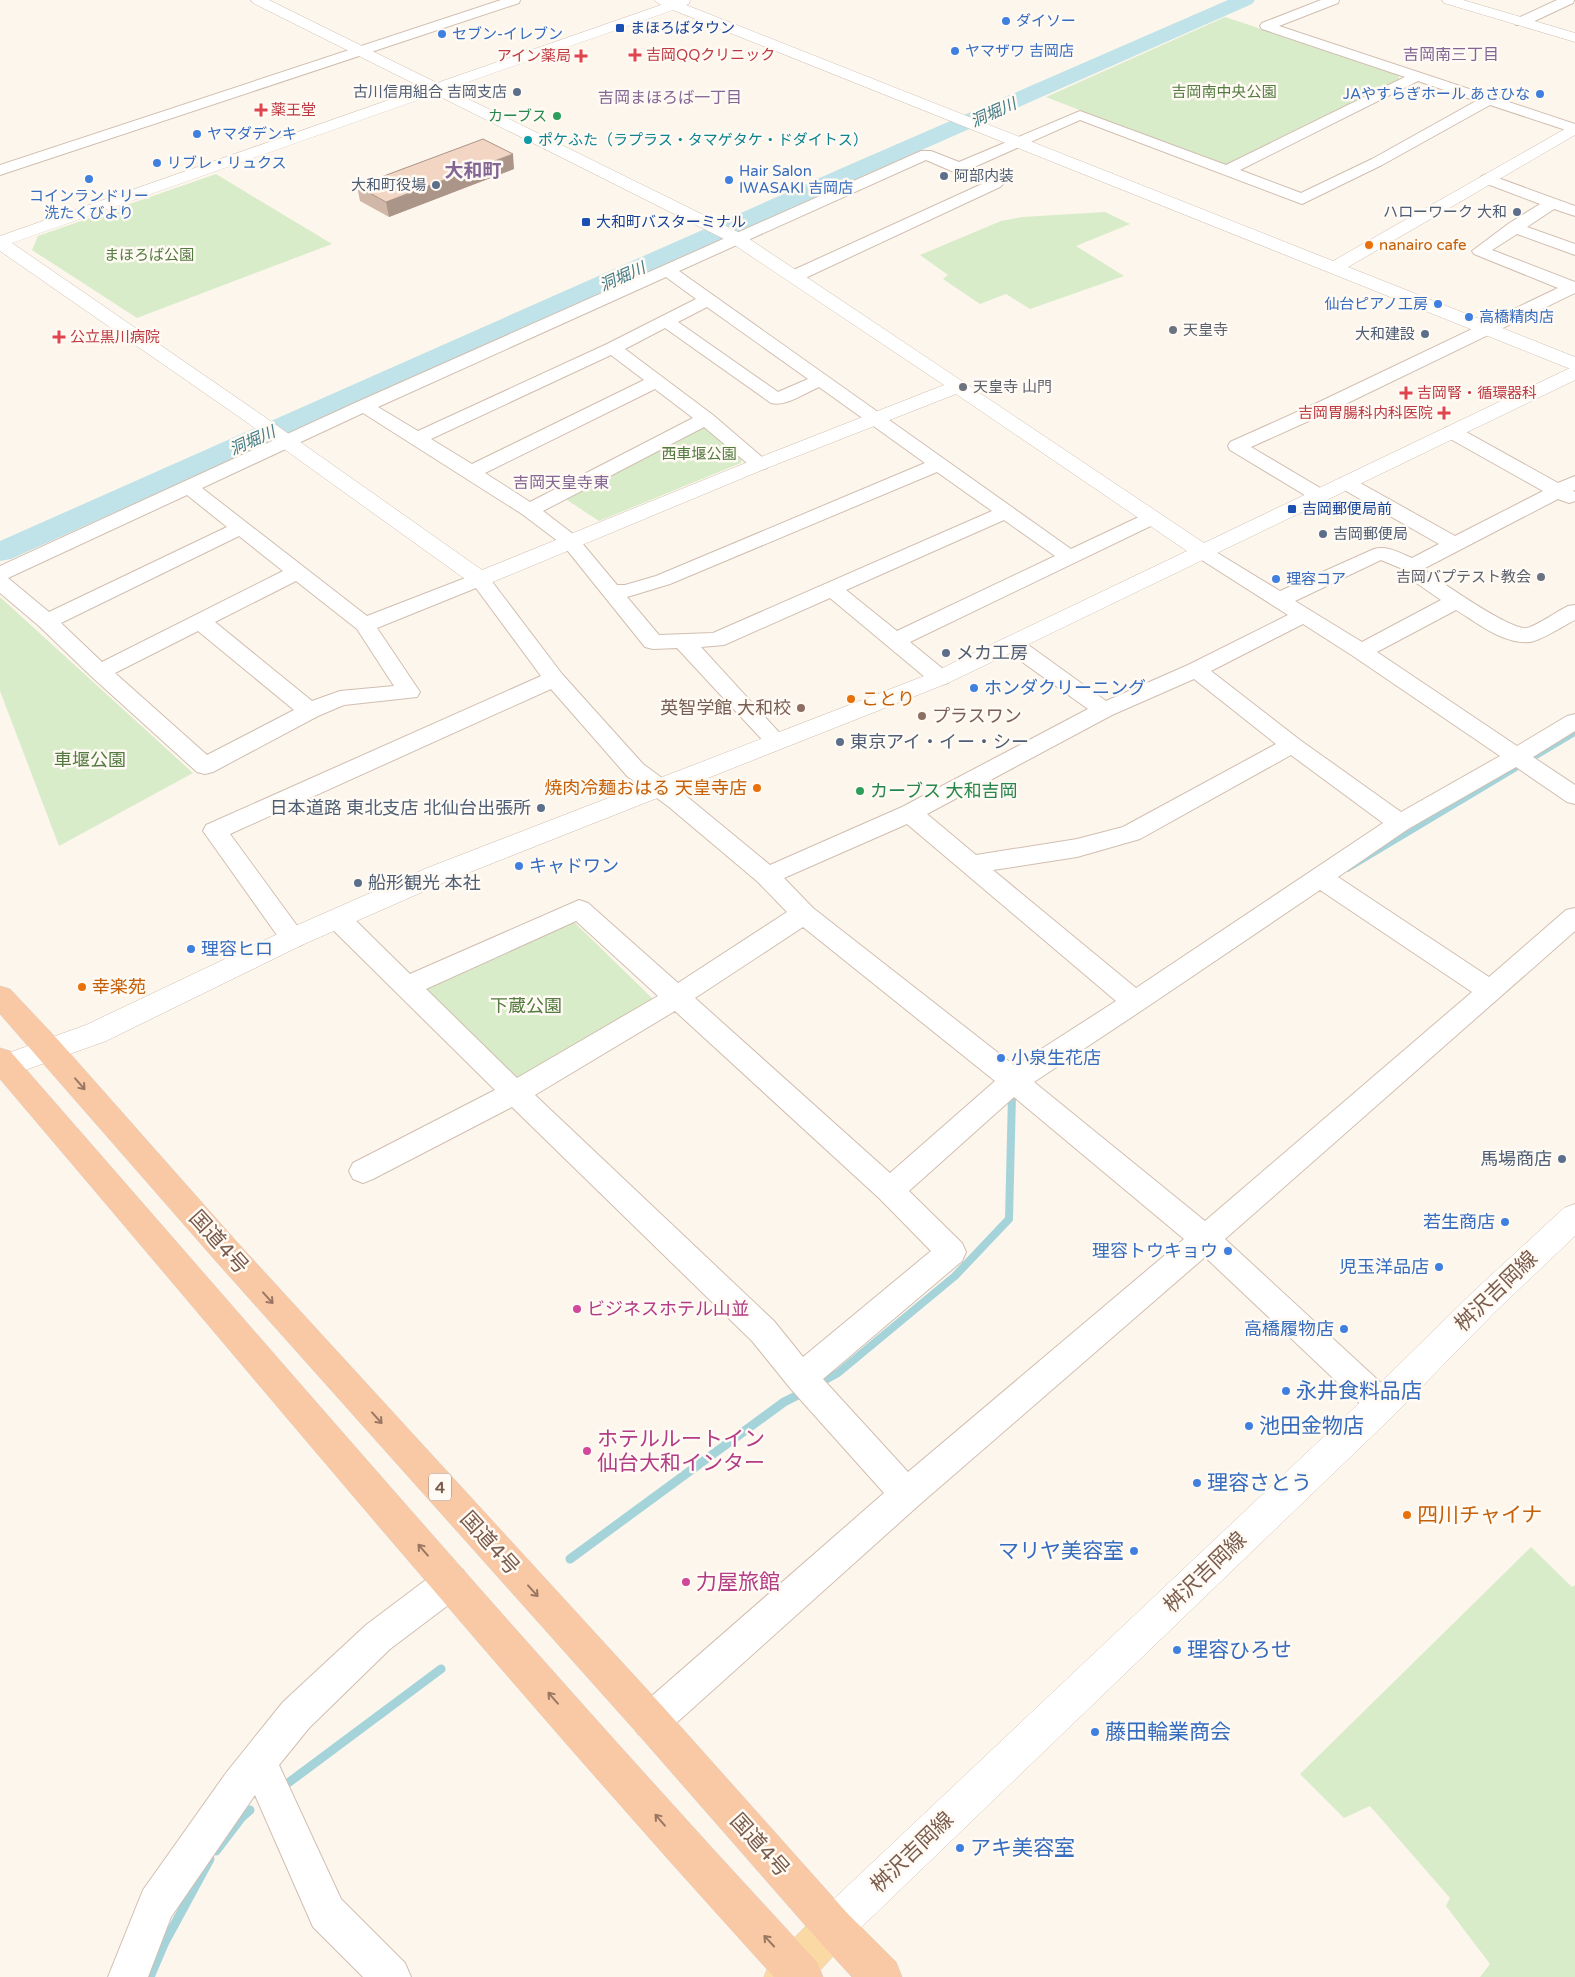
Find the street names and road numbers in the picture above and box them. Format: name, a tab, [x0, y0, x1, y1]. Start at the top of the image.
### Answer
street label: 国道4号	[184, 1206, 253, 1279]
street label: 桝沢吉岡線	[1450, 1246, 1543, 1337]
road number: 4	[429, 1474, 451, 1500]
street label: 国道4号	[455, 1507, 524, 1580]
street label: 桝沢吉岡線	[1159, 1527, 1252, 1618]
street label: 桝沢吉岡線	[866, 1807, 959, 1898]
street label: 国道4号	[725, 1809, 794, 1882]

